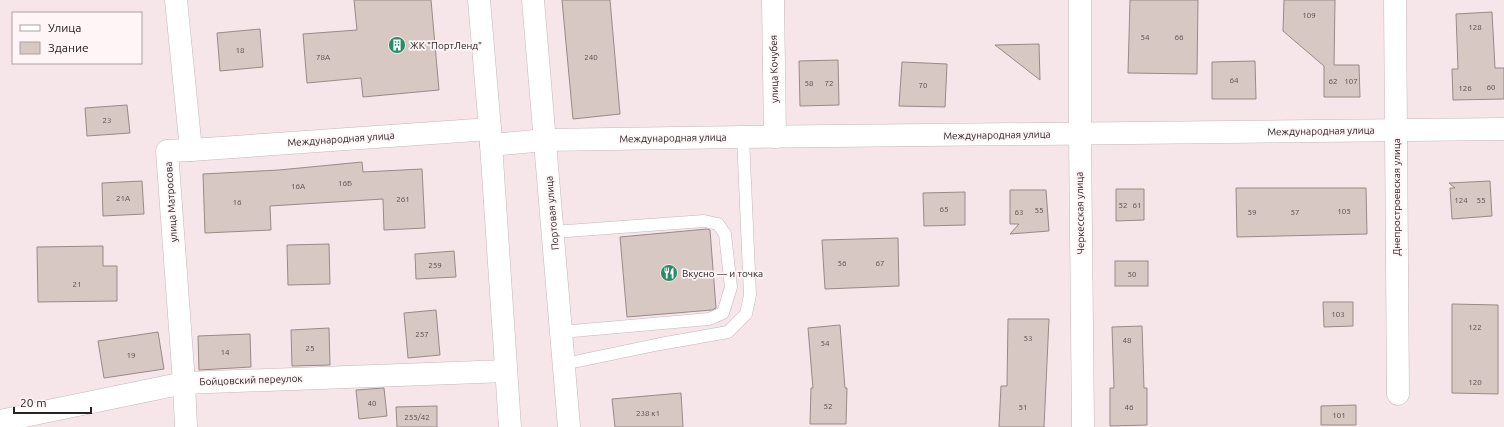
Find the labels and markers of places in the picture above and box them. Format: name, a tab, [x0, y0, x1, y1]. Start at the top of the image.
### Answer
building icon: ЖК "ПортЛенд"	[387, 35, 407, 55]
place label: ЖК "ПортЛенд"	[410, 40, 482, 51]
restaurant icon: Вкусно — и точка	[659, 263, 679, 283]
place label: Вкусно — и точка	[682, 268, 763, 279]

